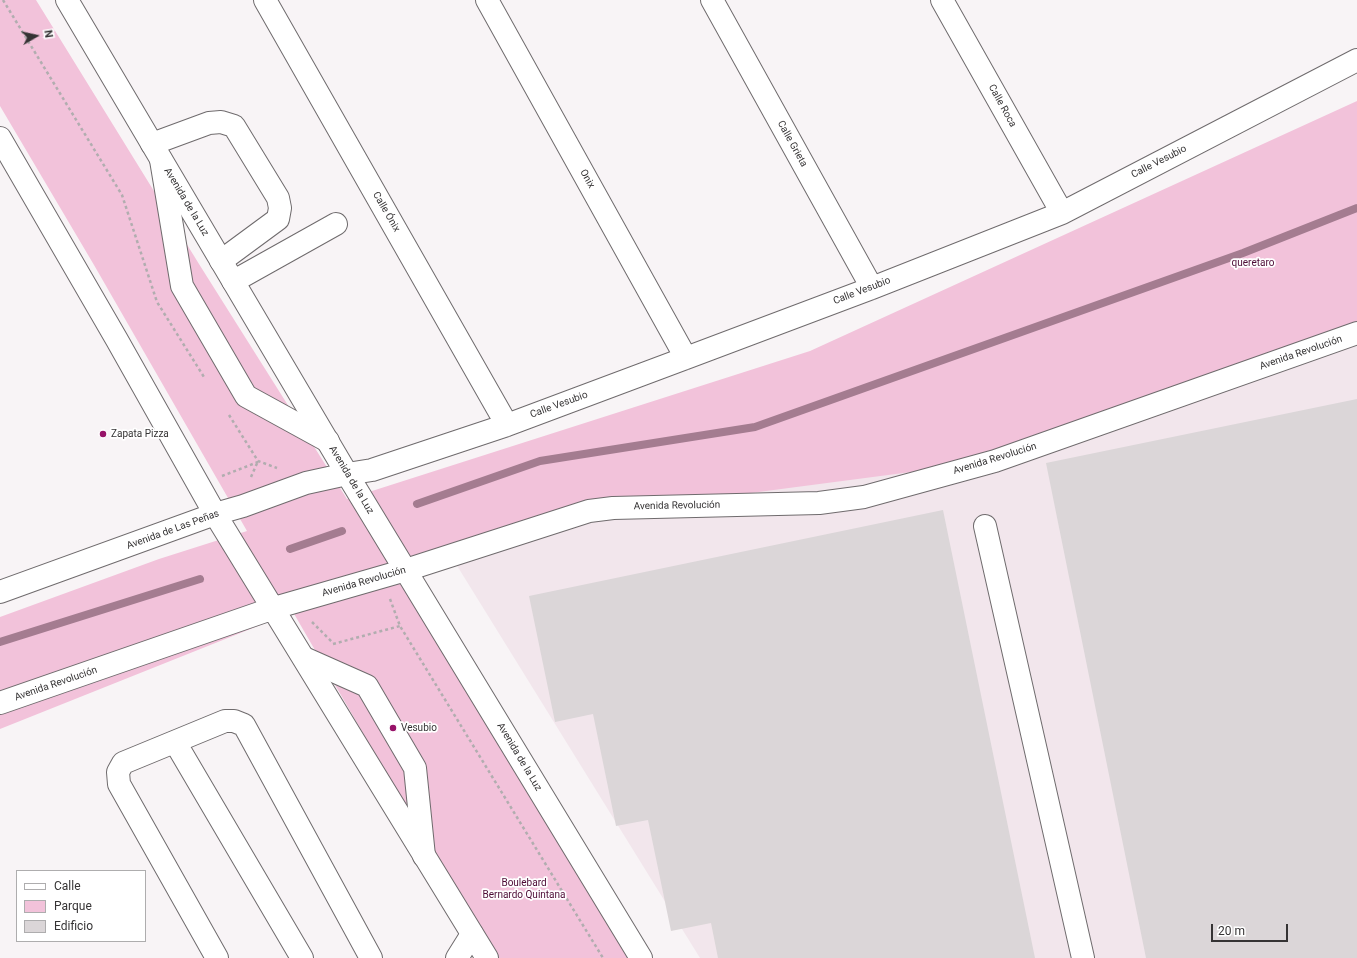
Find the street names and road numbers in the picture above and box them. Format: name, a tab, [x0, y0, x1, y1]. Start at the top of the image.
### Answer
street label: Calle Roca	[985, 82, 1019, 130]
street label: Calle Grieta	[774, 119, 810, 169]
street label: Calle Vesubio	[1129, 143, 1189, 181]
street label: Avenida de la Luz	[161, 166, 211, 238]
street label: Onix	[577, 167, 597, 191]
street label: Calle Ónix	[370, 190, 402, 234]
street label: Calle Vesubio	[832, 275, 892, 307]
street label: Avenida Revolución	[1258, 333, 1344, 373]
street label: Calle Vesubio	[529, 389, 589, 421]
street label: Avenida Revolución	[952, 441, 1038, 477]
street label: Avenida de la Luz	[326, 444, 376, 516]
street label: Avenida Revolución	[634, 499, 720, 513]
street label: Avenida de Las Peñas	[125, 508, 221, 552]
street label: Avenida Revolución	[321, 564, 407, 600]
street label: Avenida Revolución	[13, 664, 99, 704]
street label: Avenida de la Luz	[494, 721, 544, 793]

